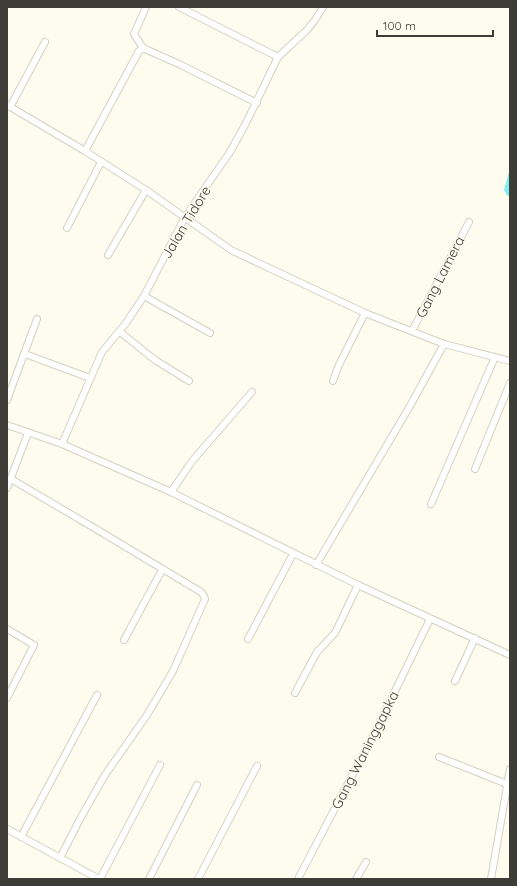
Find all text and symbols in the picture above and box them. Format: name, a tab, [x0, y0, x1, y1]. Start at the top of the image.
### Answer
scale bar	[377, 12, 493, 38]
text: 100 m	[383, 18, 416, 33]
street label: Jalan Tidore	[157, 182, 215, 262]
street label: Gang Lamera	[412, 233, 468, 321]
street label: Gang Waninggapka	[327, 688, 403, 812]

